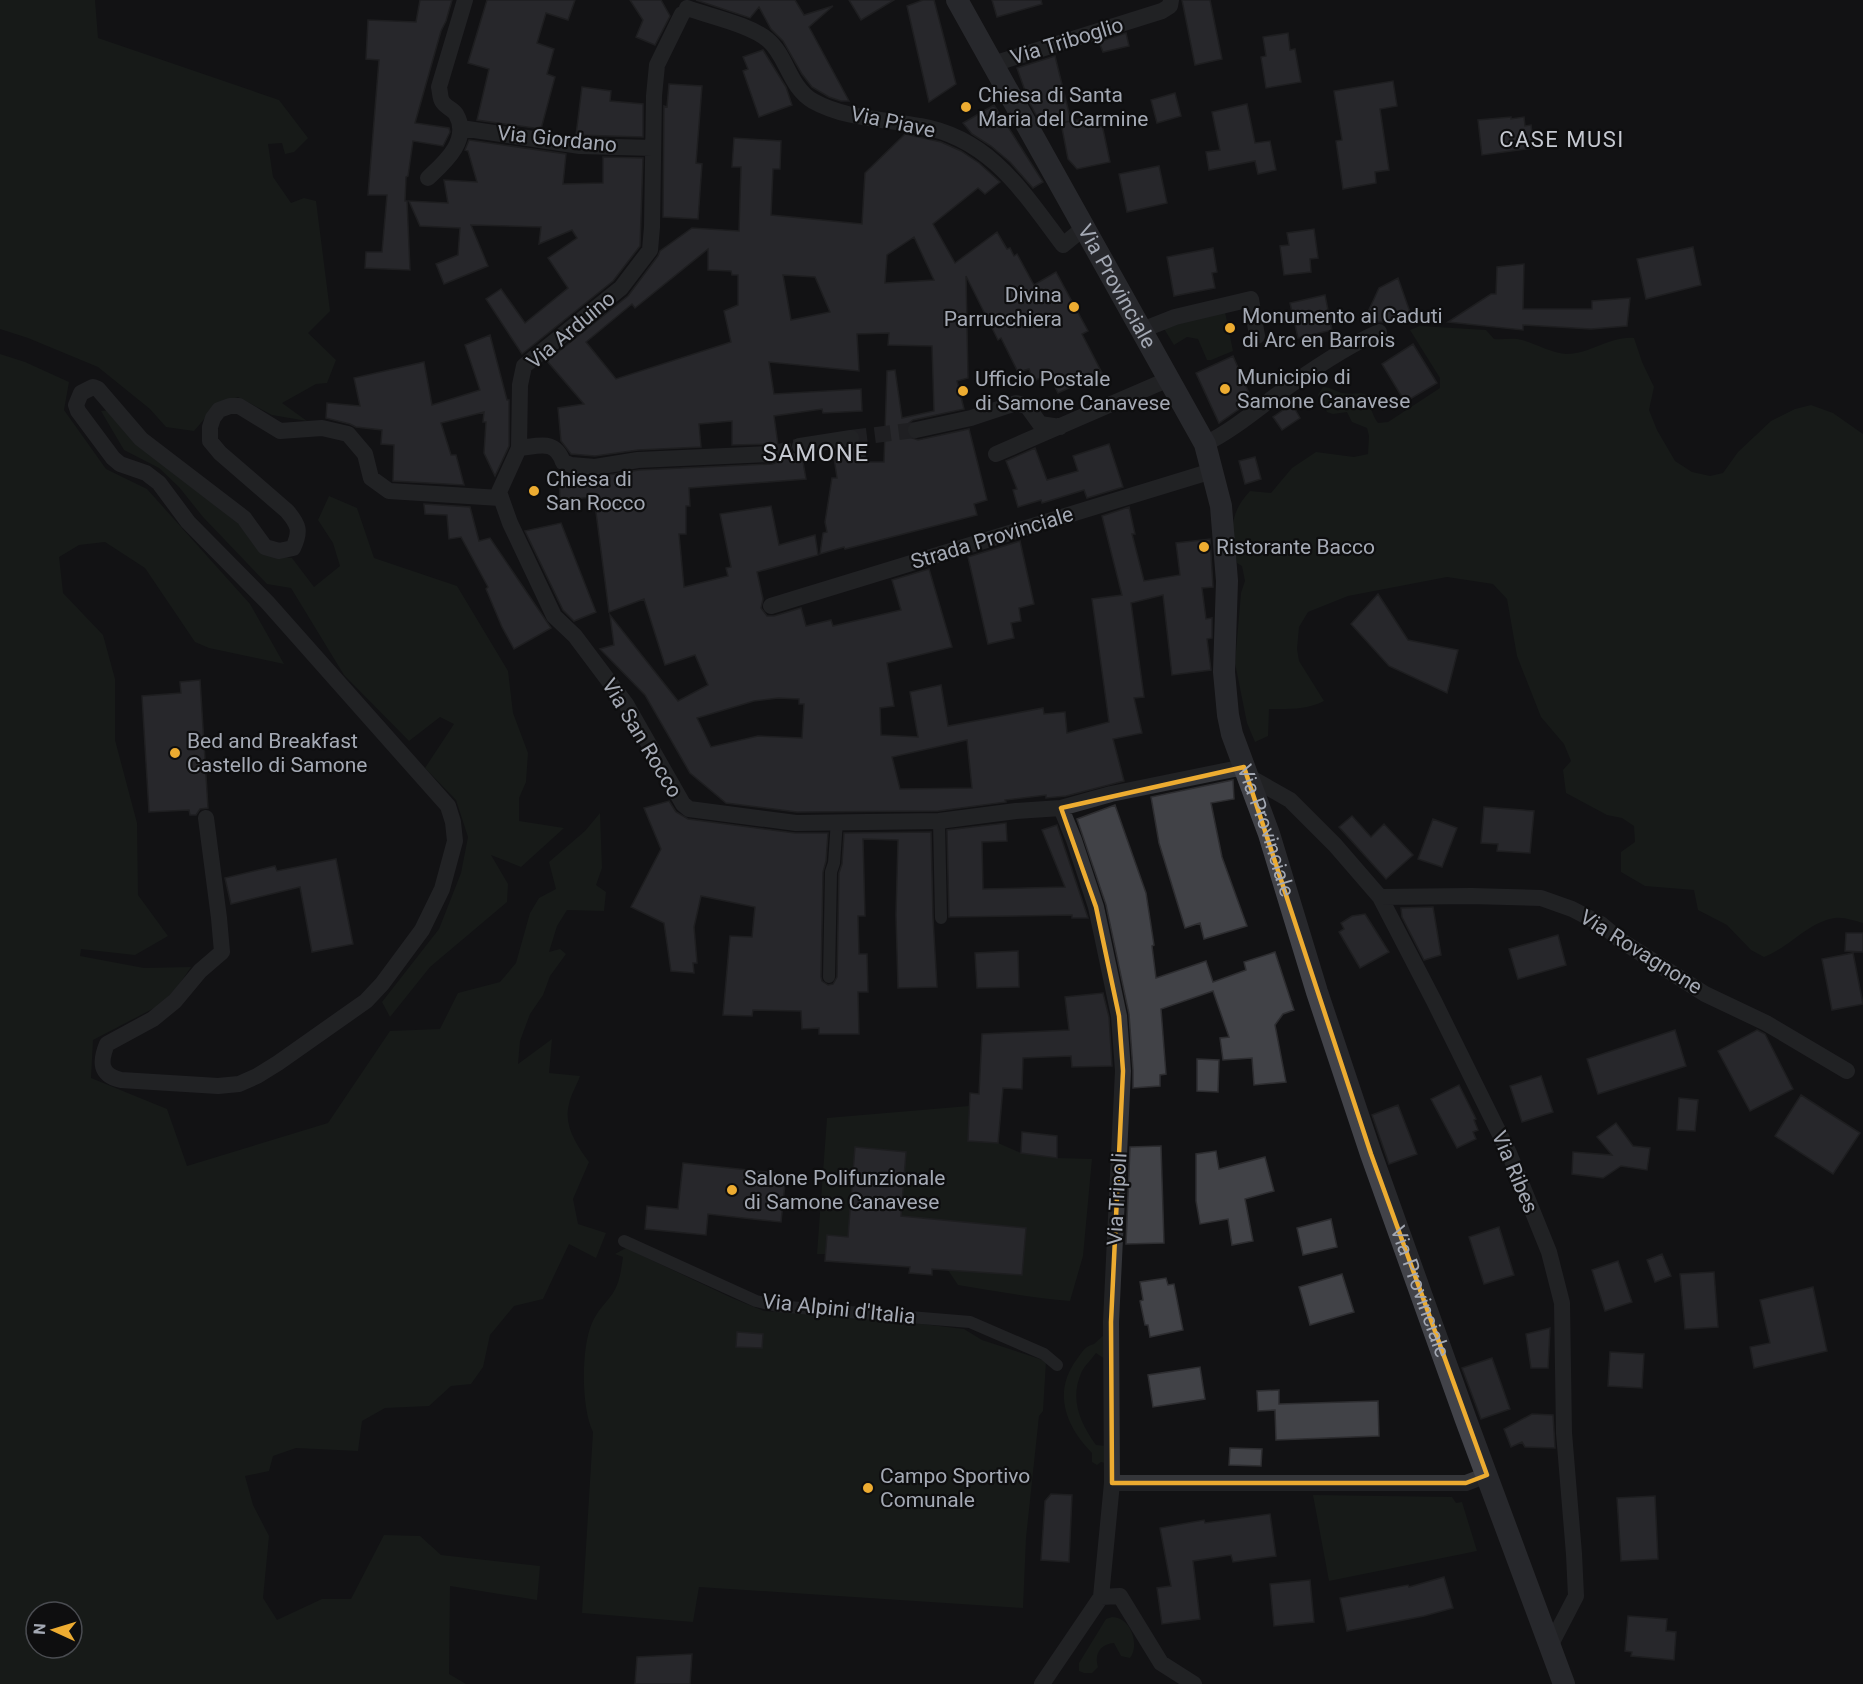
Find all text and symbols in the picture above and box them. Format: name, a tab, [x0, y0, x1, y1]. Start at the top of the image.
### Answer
street label: Via Triboglio	[1008, 12, 1126, 69]
place label: Chiesa di Santa Maria del Carmine	[978, 83, 1148, 131]
marker: Chiesa di Santa Maria del Carmine	[959, 100, 973, 114]
street label: Via Piave	[848, 101, 938, 143]
street label: Via Giordano	[496, 121, 618, 157]
district label: CASE MUSI	[1499, 127, 1625, 152]
street label: Via Provinciale	[1073, 220, 1161, 352]
place label: Divina Parrucchiera	[944, 283, 1062, 331]
street label: Via Arduino	[522, 286, 620, 374]
marker: Divina Parrucchiera	[1067, 300, 1081, 314]
place label: Monumento ai Caduti di Arc en Barrois	[1242, 304, 1443, 352]
marker: Monumento ai Caduti di Arc en Barrois	[1223, 321, 1237, 335]
place label: Municipio di Samone Canavese	[1237, 365, 1410, 413]
place label: Ufficio Postale di Samone Canavese	[975, 367, 1171, 415]
marker: Municipio di Samone Canavese	[1218, 382, 1232, 396]
marker: Ufficio Postale di Samone Canavese	[956, 384, 970, 398]
district label: SAMONE	[762, 439, 870, 467]
place label: Chiesa di San Rocco	[546, 467, 646, 515]
marker: Chiesa di San Rocco	[527, 484, 541, 498]
street label: Strada Provinciale	[908, 502, 1076, 574]
place label: Ristorante Bacco	[1216, 535, 1375, 559]
marker: Ristorante Bacco	[1197, 540, 1211, 554]
street label: Via San Rocco	[597, 674, 687, 802]
place label: Bed and Breakfast Castello di Samone	[187, 729, 368, 777]
marker: Bed and Breakfast Castello di Samone	[168, 746, 182, 760]
street label: Via Provinciale	[1232, 761, 1299, 899]
street label: Via Rovagnone	[1576, 905, 1706, 999]
street label: Via Ribes	[1487, 1127, 1543, 1217]
street label: Via Tripoli	[1103, 1152, 1131, 1246]
place label: Salone Polifunzionale di Samone Canavese	[744, 1166, 945, 1214]
marker: Salone Polifunzionale di Samone Canavese	[725, 1183, 739, 1197]
street label: Via Provinciale	[1386, 1223, 1455, 1360]
street label: Via Alpini d'Italia	[761, 1289, 917, 1329]
place label: Campo Sportivo Comunale	[880, 1464, 1030, 1512]
marker: Campo Sportivo Comunale	[861, 1481, 875, 1495]
north arrow	[24, 1600, 84, 1660]
text: N	[30, 1623, 49, 1635]

